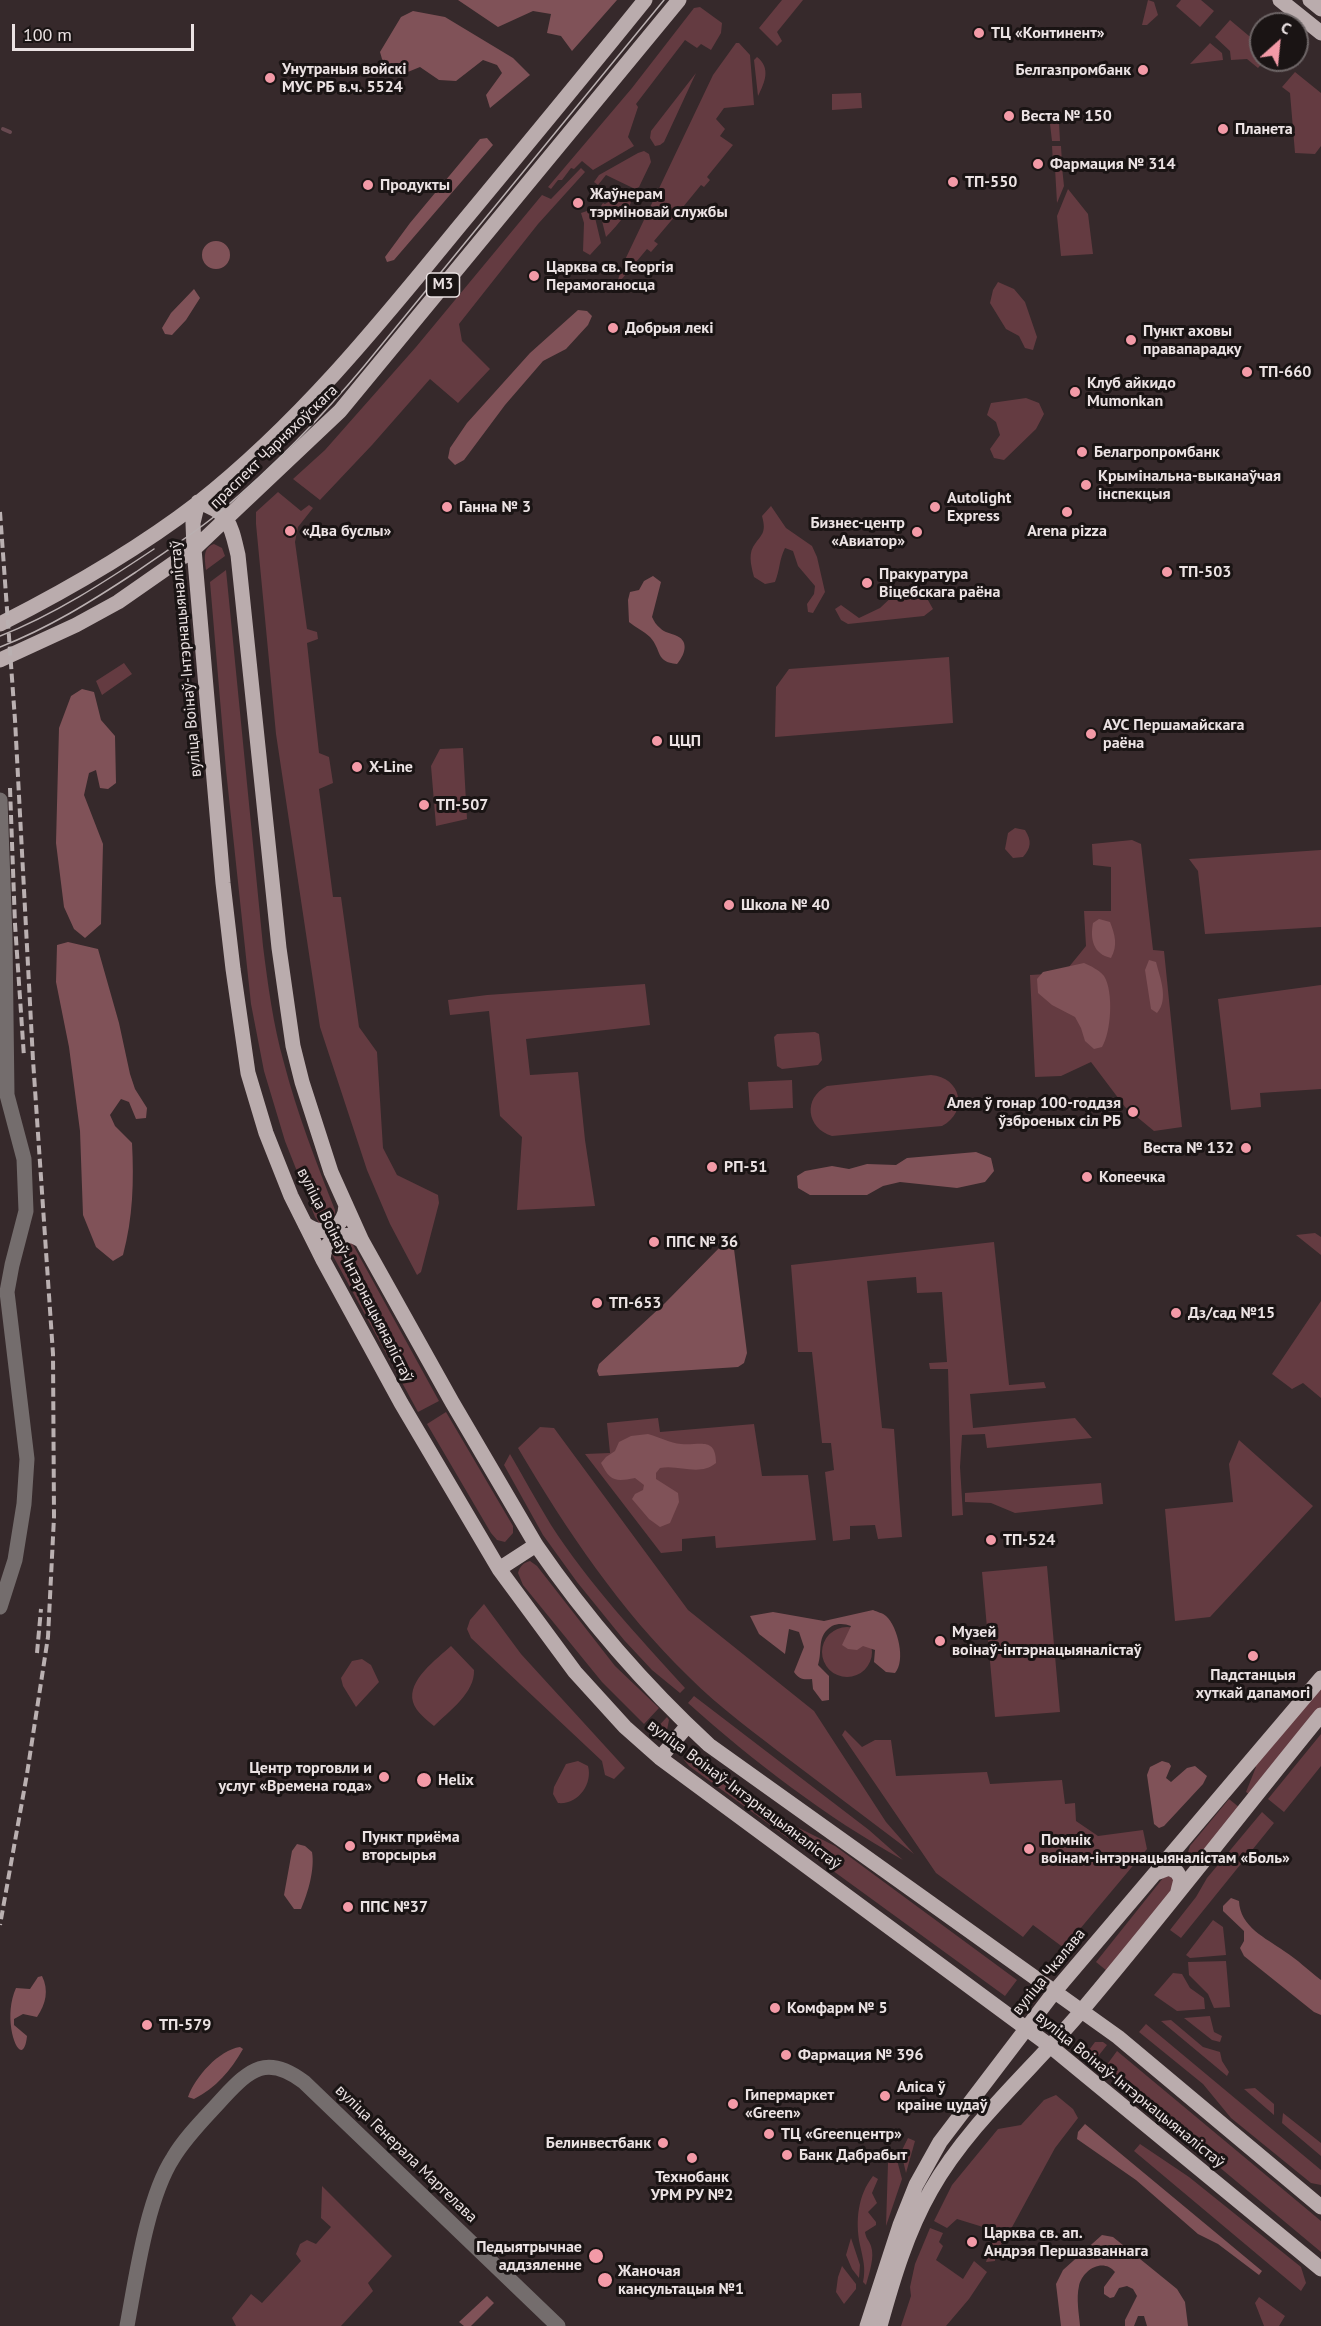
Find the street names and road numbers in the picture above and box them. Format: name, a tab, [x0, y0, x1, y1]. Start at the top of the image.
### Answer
road number: М3	[426, 273, 460, 297]
street label: праспект Чарняхоўскага	[206, 381, 342, 513]
street label: вуліца Воінаў-Інтэрнацыяналістаў	[166, 540, 206, 778]
street label: вуліца Воінаў-Інтэрнацыяналістаў	[293, 1165, 417, 1385]
street label: вуліца Воінаў-Інтэрнацыяналістаў	[643, 1716, 845, 1874]
street label: вуліца Чкалава	[1008, 1925, 1090, 2019]
street label: вуліца Воінаў-Інтэрнацыяналістаў	[1032, 2008, 1228, 2172]
street label: вуліца Генерала Маргелава	[331, 2081, 481, 2227]

